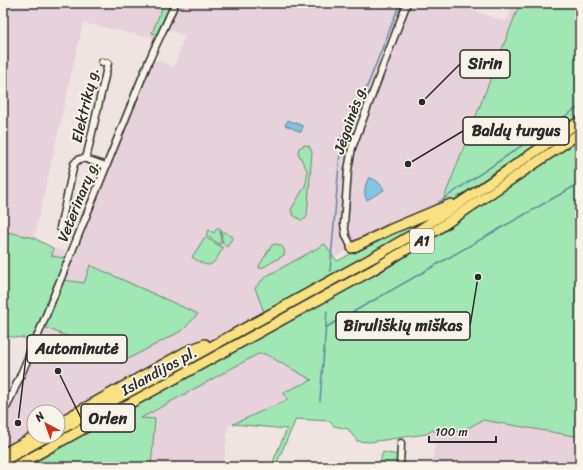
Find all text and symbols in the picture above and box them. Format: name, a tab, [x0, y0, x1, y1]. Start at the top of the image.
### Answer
text: Sirin	[467, 49, 502, 78]
callout: Sirin	[460, 50, 510, 78]
street label: Elektrikų g.	[64, 65, 106, 145]
street label: Jėgainės g.	[326, 81, 374, 158]
text: Baldų turgus	[472, 116, 561, 145]
callout: Baldų turgus	[463, 117, 569, 145]
street label: Veterinarų g.	[50, 156, 106, 246]
road number: A1	[410, 229, 434, 253]
text: Biruliškių miškas	[344, 311, 463, 340]
callout: Biruliškių miškas	[336, 312, 470, 340]
text: Autominutė	[34, 334, 119, 363]
callout: Autominutė	[27, 335, 127, 363]
street label: Islandijos pl.	[115, 339, 202, 403]
north arrow	[26, 404, 66, 444]
callout: Orlen	[81, 404, 135, 432]
text: Orlen	[88, 404, 128, 433]
text: N	[30, 407, 49, 427]
scale bar	[429, 418, 496, 444]
text: 100 m	[435, 421, 468, 443]

